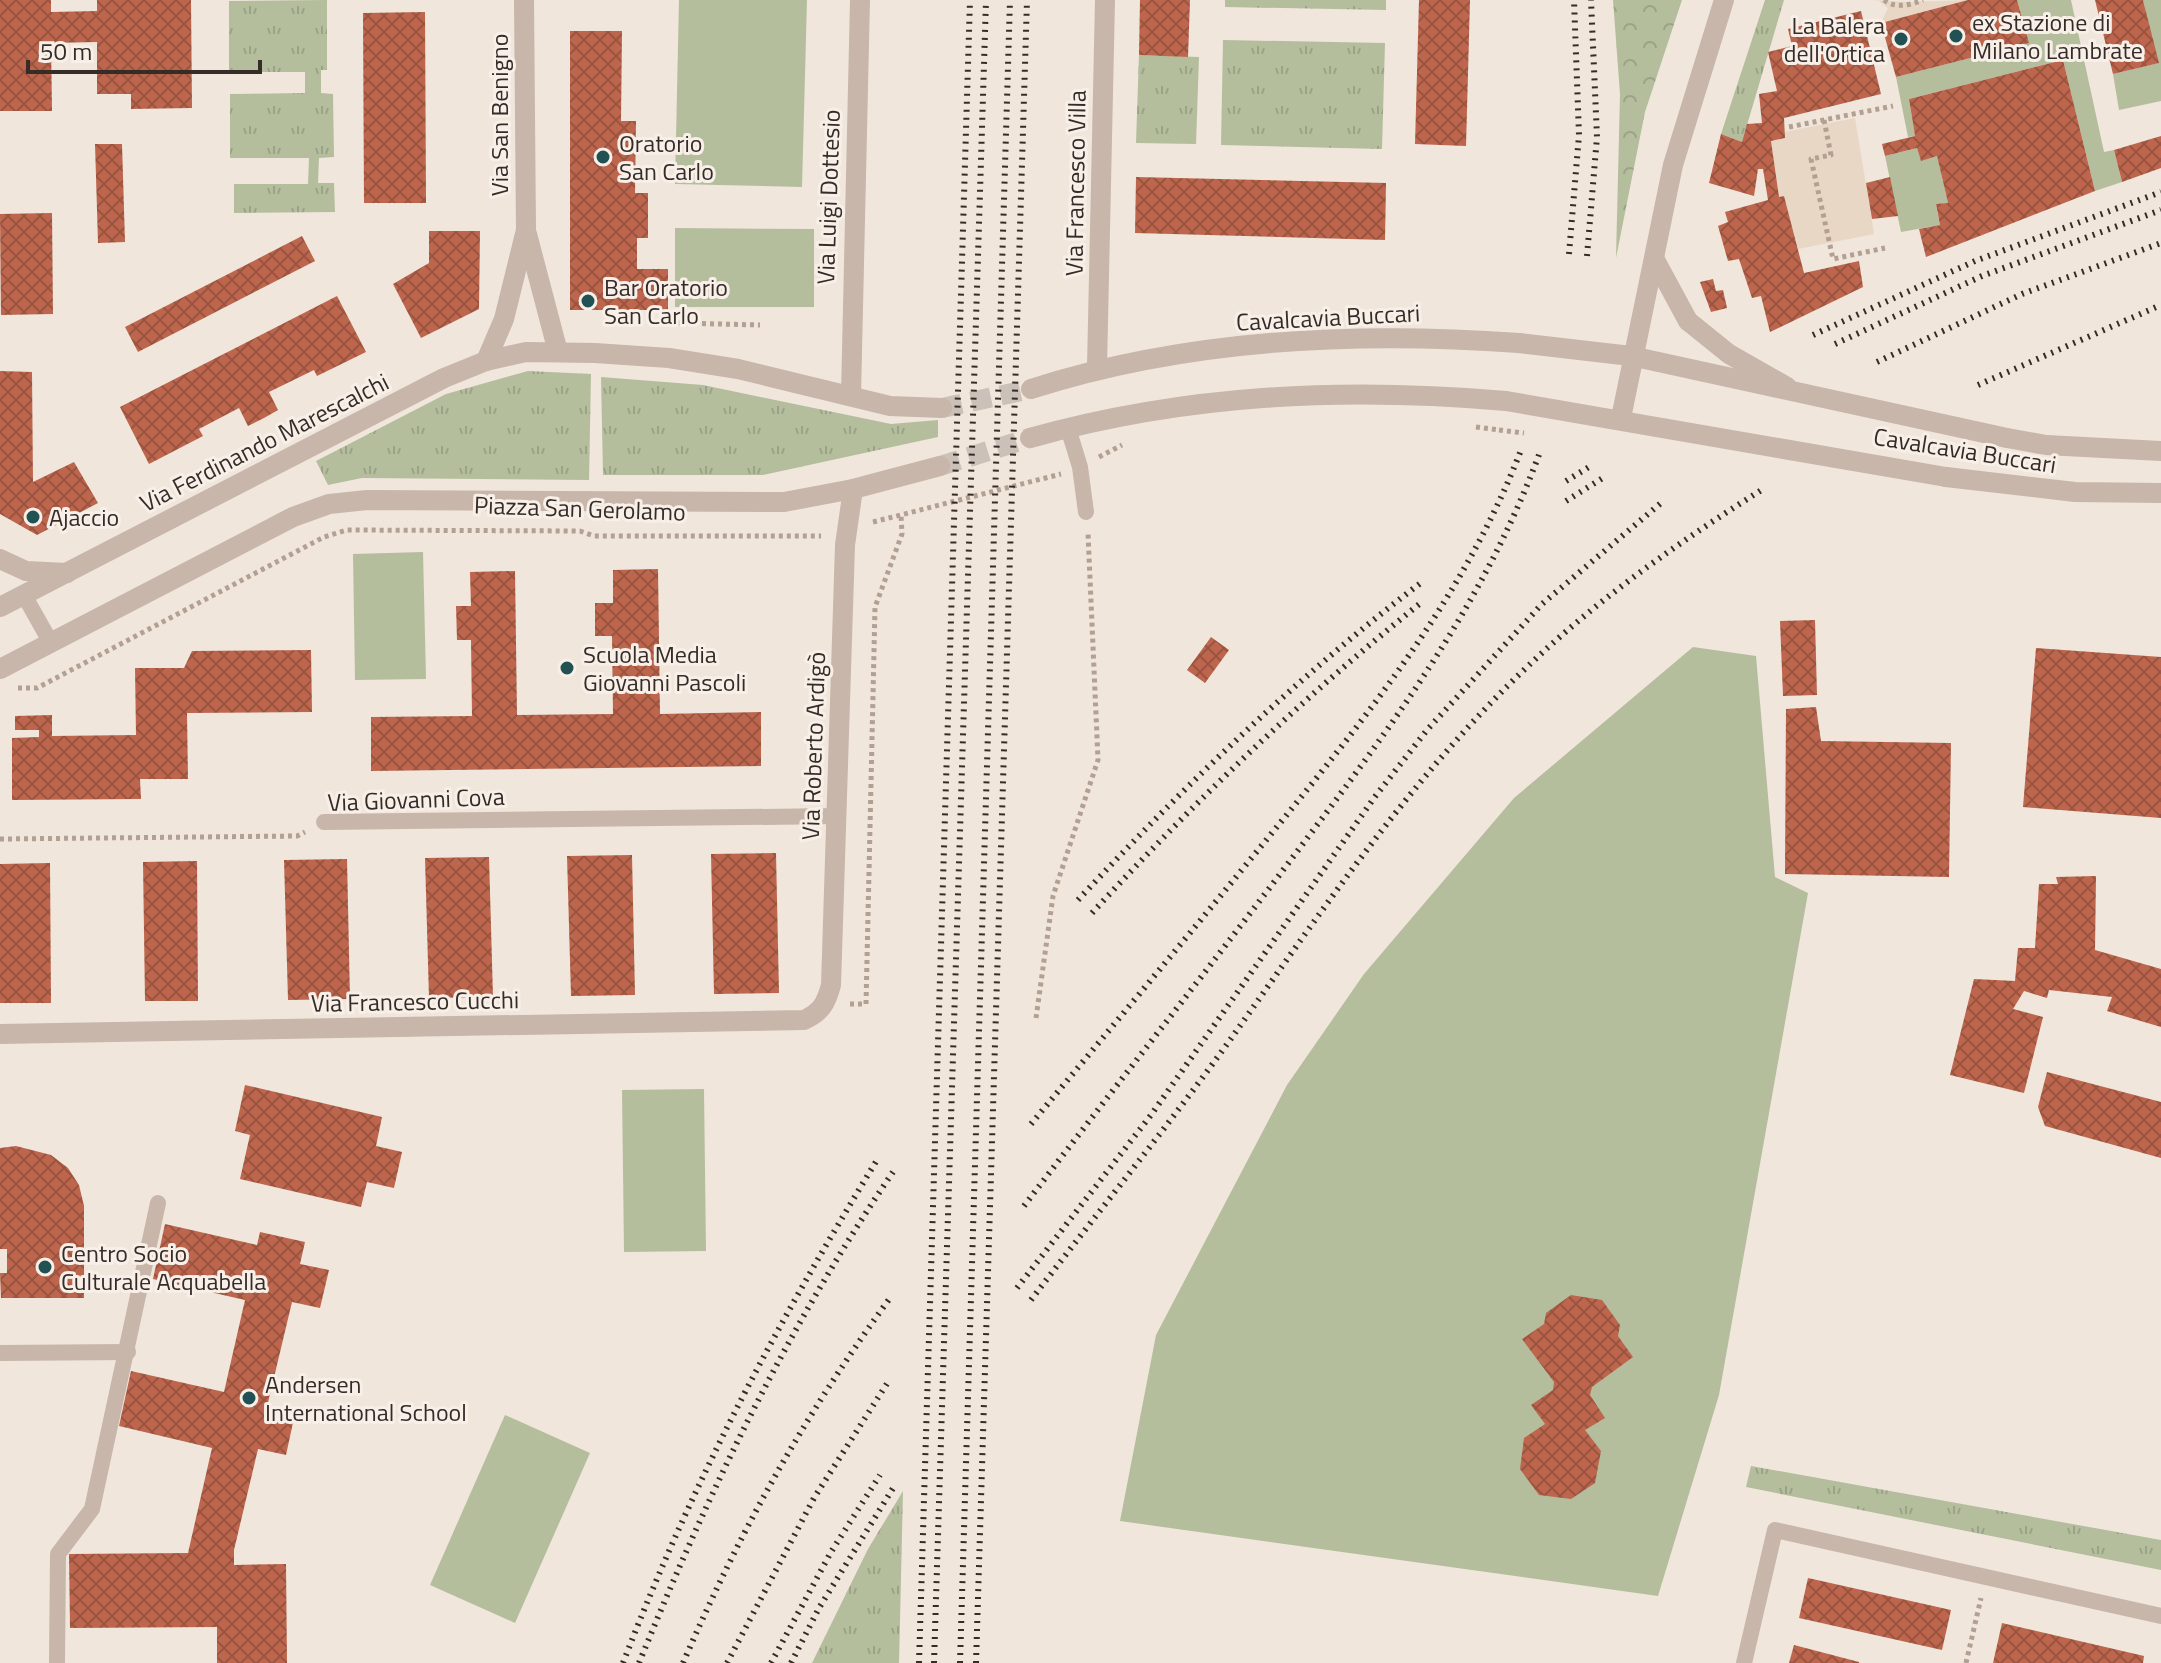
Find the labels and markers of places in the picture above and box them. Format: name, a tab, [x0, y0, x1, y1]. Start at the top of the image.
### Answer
place label: ex Stazione di Milano Lambrate	[1972, 4, 2143, 68]
place label: La Balera dell'Ortica	[1784, 7, 1885, 71]
marker: ex Stazione di Milano Lambrate	[1947, 27, 1965, 45]
marker: La Balera dell'Ortica	[1892, 30, 1910, 48]
place label: Oratorio San Carlo	[619, 125, 714, 189]
marker: Oratorio San Carlo	[594, 148, 612, 166]
place label: Bar Oratorio San Carlo	[604, 269, 728, 333]
marker: Bar Oratorio San Carlo	[579, 292, 597, 310]
place label: Ajaccio	[49, 499, 119, 535]
marker: Ajaccio	[24, 508, 42, 526]
place label: Scuola Media Giovanni Pascoli	[583, 636, 746, 700]
marker: Scuola Media Giovanni Pascoli	[558, 659, 576, 677]
place label: Centro Socio Culturale Acquabella	[61, 1235, 266, 1299]
marker: Centro Socio Culturale Acquabella	[36, 1258, 54, 1276]
place label: Andersen International School	[265, 1366, 467, 1430]
marker: Andersen International School	[240, 1389, 258, 1407]

